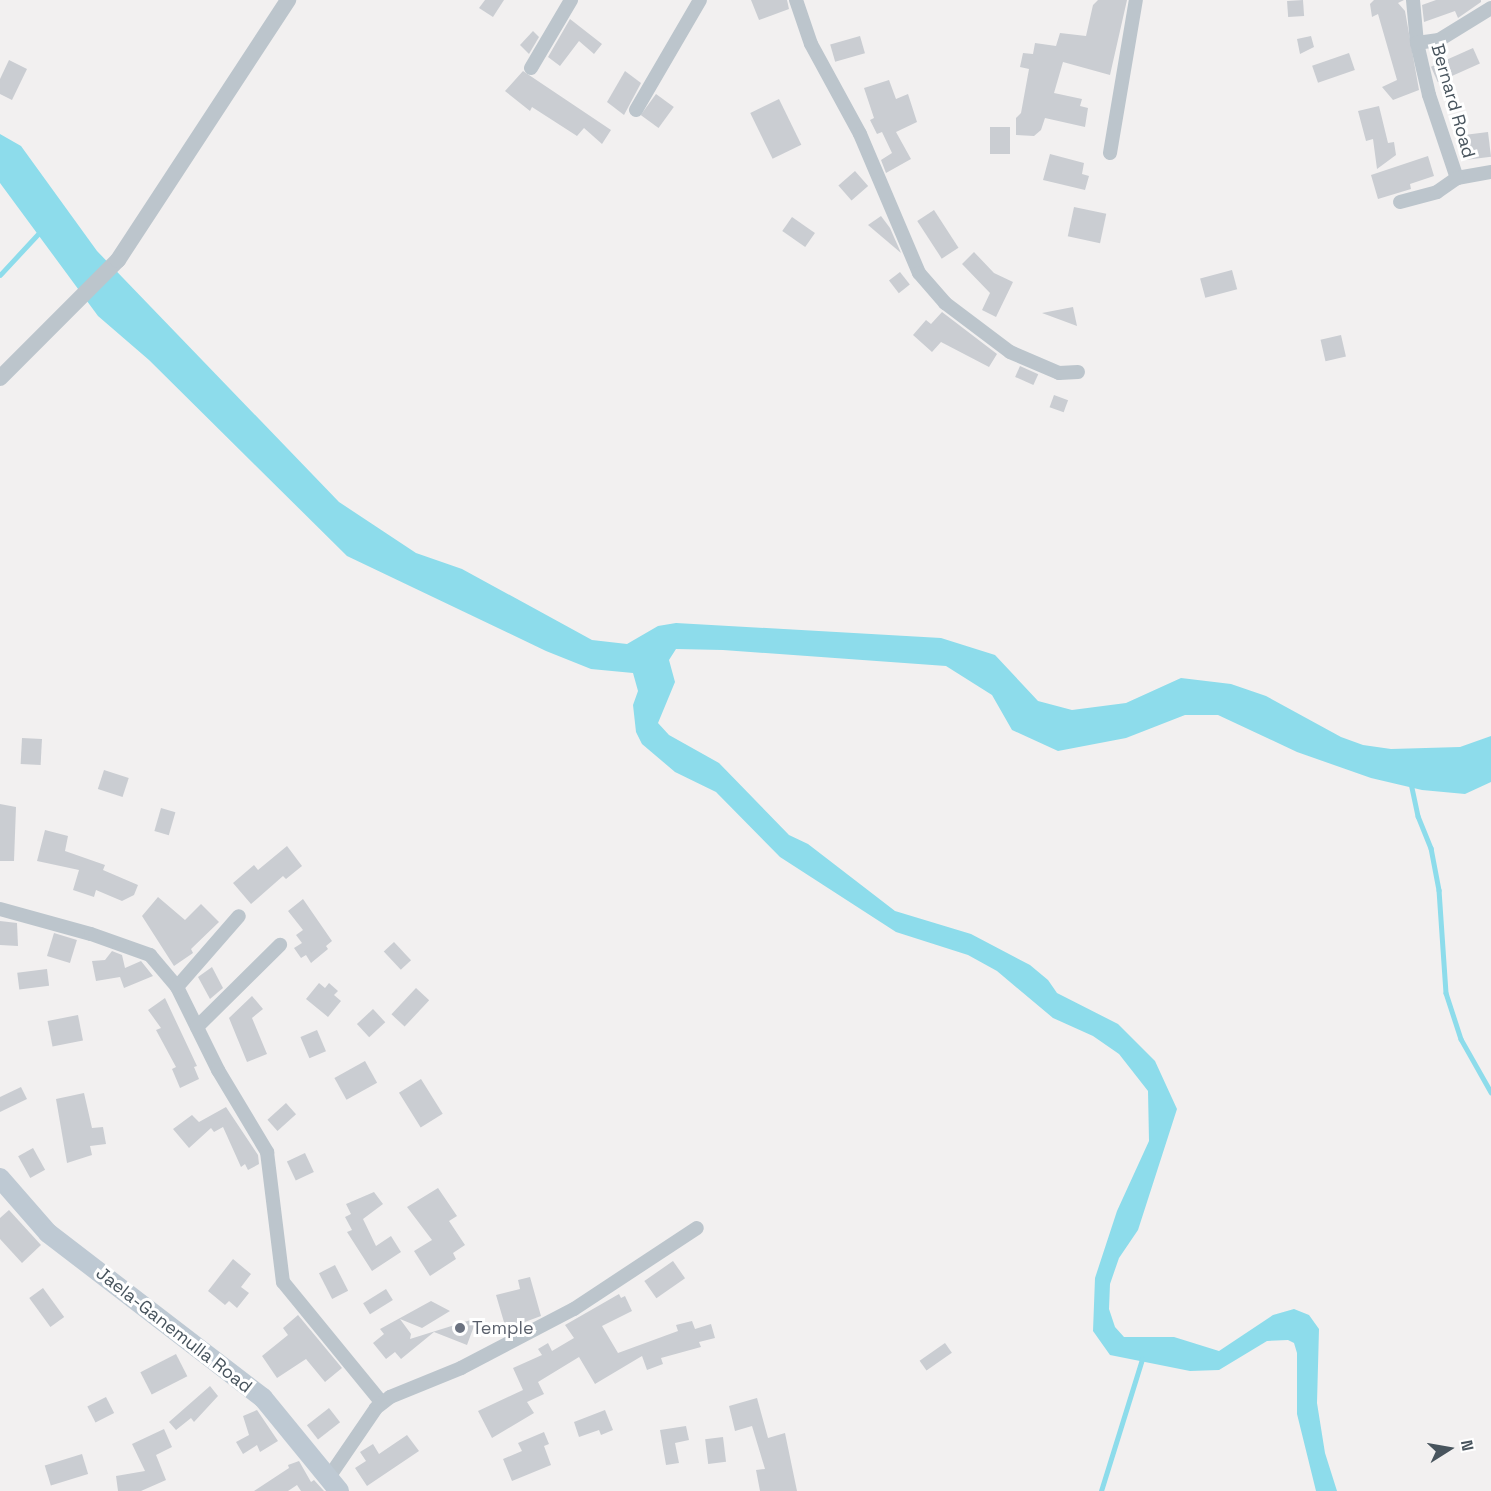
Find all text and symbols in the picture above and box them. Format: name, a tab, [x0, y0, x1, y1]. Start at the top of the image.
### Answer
street label: Bernard Road	[1426, 42, 1480, 160]
street label: Jaela-Ganemulla Road	[92, 1262, 256, 1398]
place label: Temple	[472, 1317, 534, 1339]
marker: Temple	[453, 1321, 467, 1335]
north arrow	[1419, 1419, 1479, 1479]
text: N	[1456, 1438, 1478, 1453]

